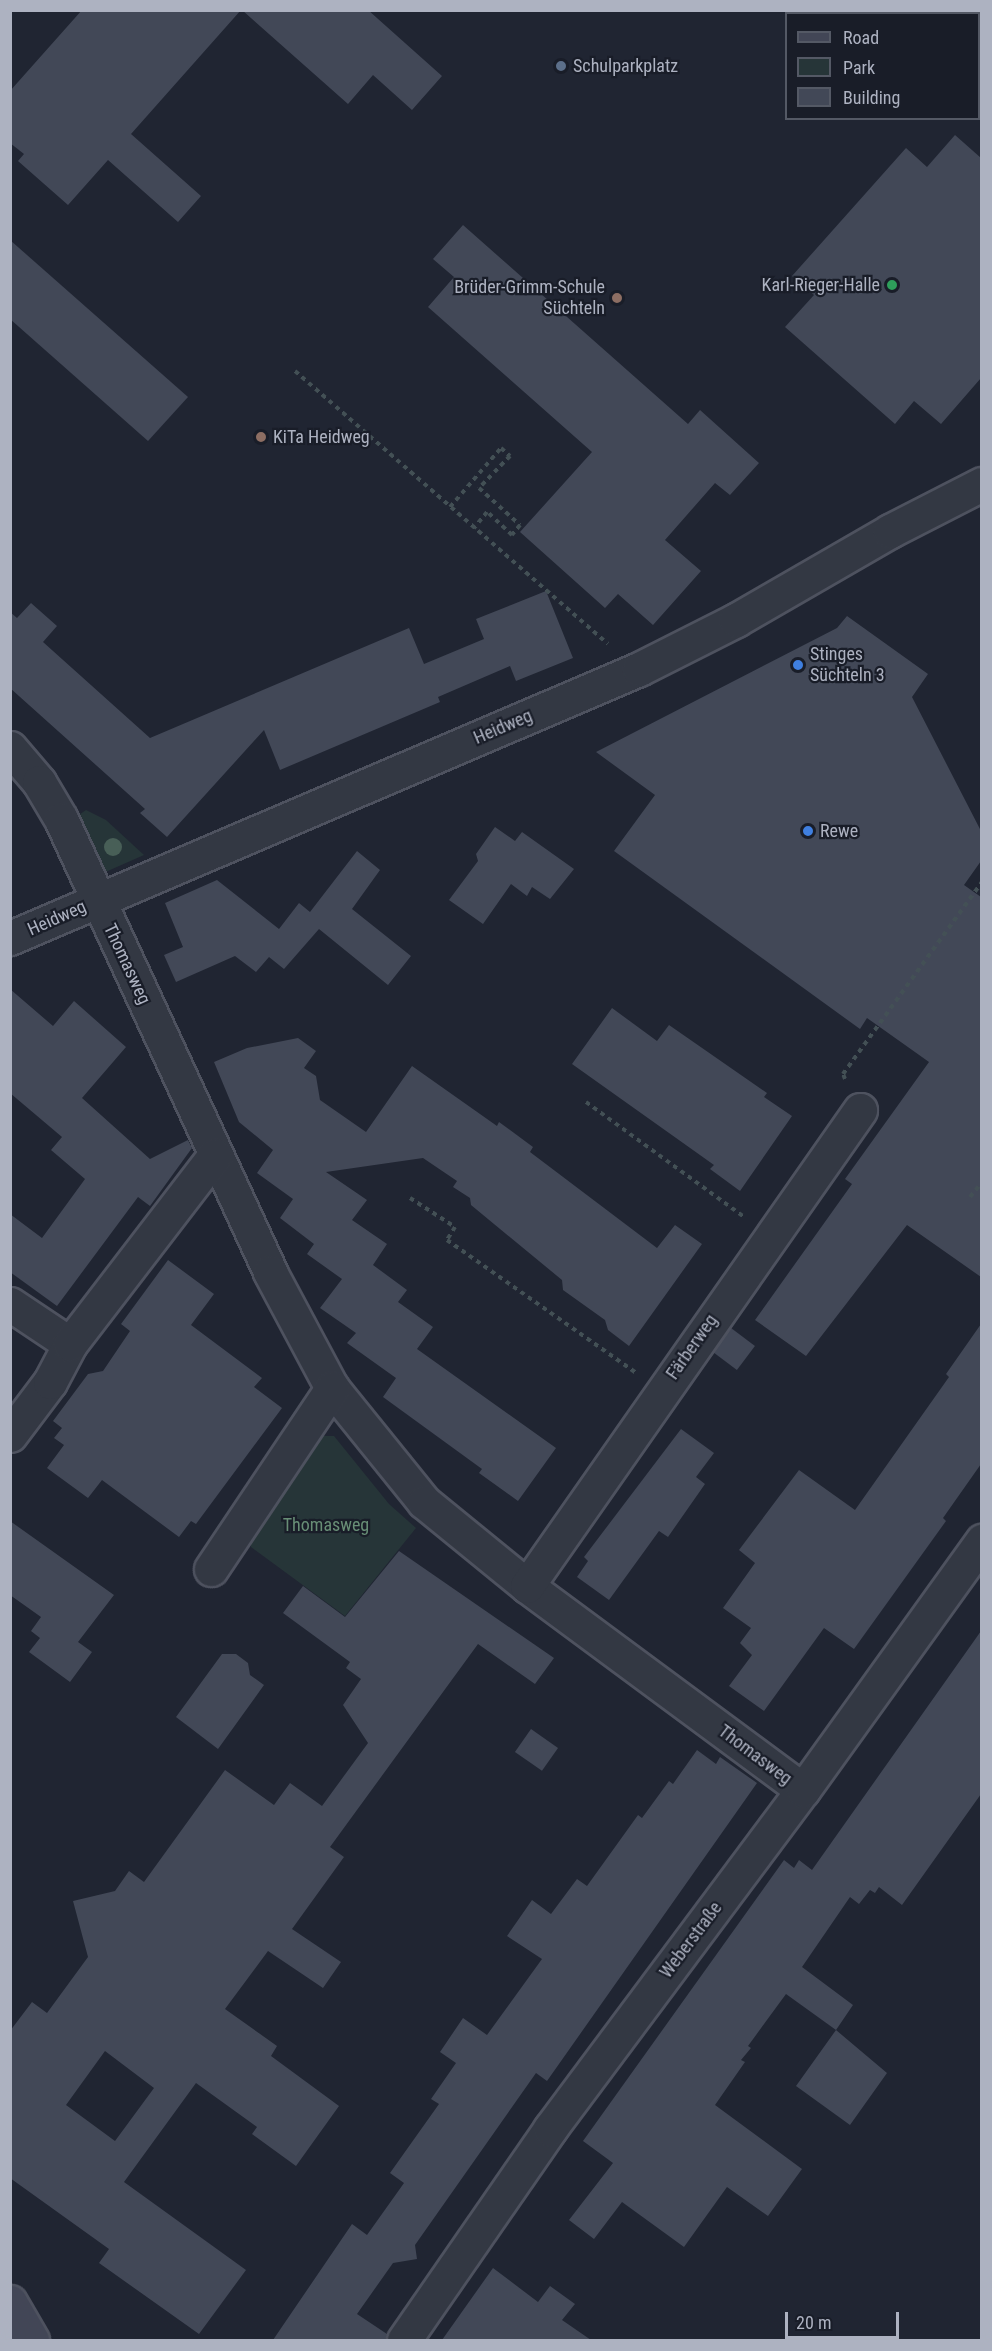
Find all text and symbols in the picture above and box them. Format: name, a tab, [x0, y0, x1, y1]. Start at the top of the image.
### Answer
legend	[785, 12, 980, 120]
text: Road	[843, 27, 879, 48]
place label: Schulparkplatz	[573, 55, 678, 77]
text: Park	[843, 57, 875, 78]
marker: Schulparkplatz	[554, 59, 568, 73]
text: Building	[843, 87, 900, 108]
place label: Karl-Rieger-Halle	[762, 274, 880, 296]
place label: Brüder-Grimm-Schule Süchteln	[454, 277, 605, 320]
marker: Karl-Rieger-Halle	[885, 278, 899, 292]
marker: Brüder-Grimm-Schule Süchteln	[610, 291, 624, 305]
place label: KiTa Heidweg	[273, 426, 370, 448]
marker: KiTa Heidweg	[254, 430, 268, 444]
place label: Stinges Süchteln 3	[810, 644, 885, 686]
marker: Stinges Süchteln 3	[791, 658, 805, 672]
street label: Heidweg	[470, 705, 536, 749]
place label: Rewe	[820, 820, 858, 842]
marker: Rewe	[801, 824, 815, 838]
street label: Heidweg	[24, 896, 90, 940]
street label: Thomasweg	[99, 920, 155, 1008]
street label: Färberweg	[662, 1310, 722, 1384]
park label: Thomasweg	[283, 1514, 369, 1536]
street label: Thomasweg	[714, 1720, 796, 1790]
street label: Weberstraße	[655, 1898, 727, 1982]
scale bar	[788, 2300, 902, 2338]
text: 20 m	[796, 2312, 831, 2333]

